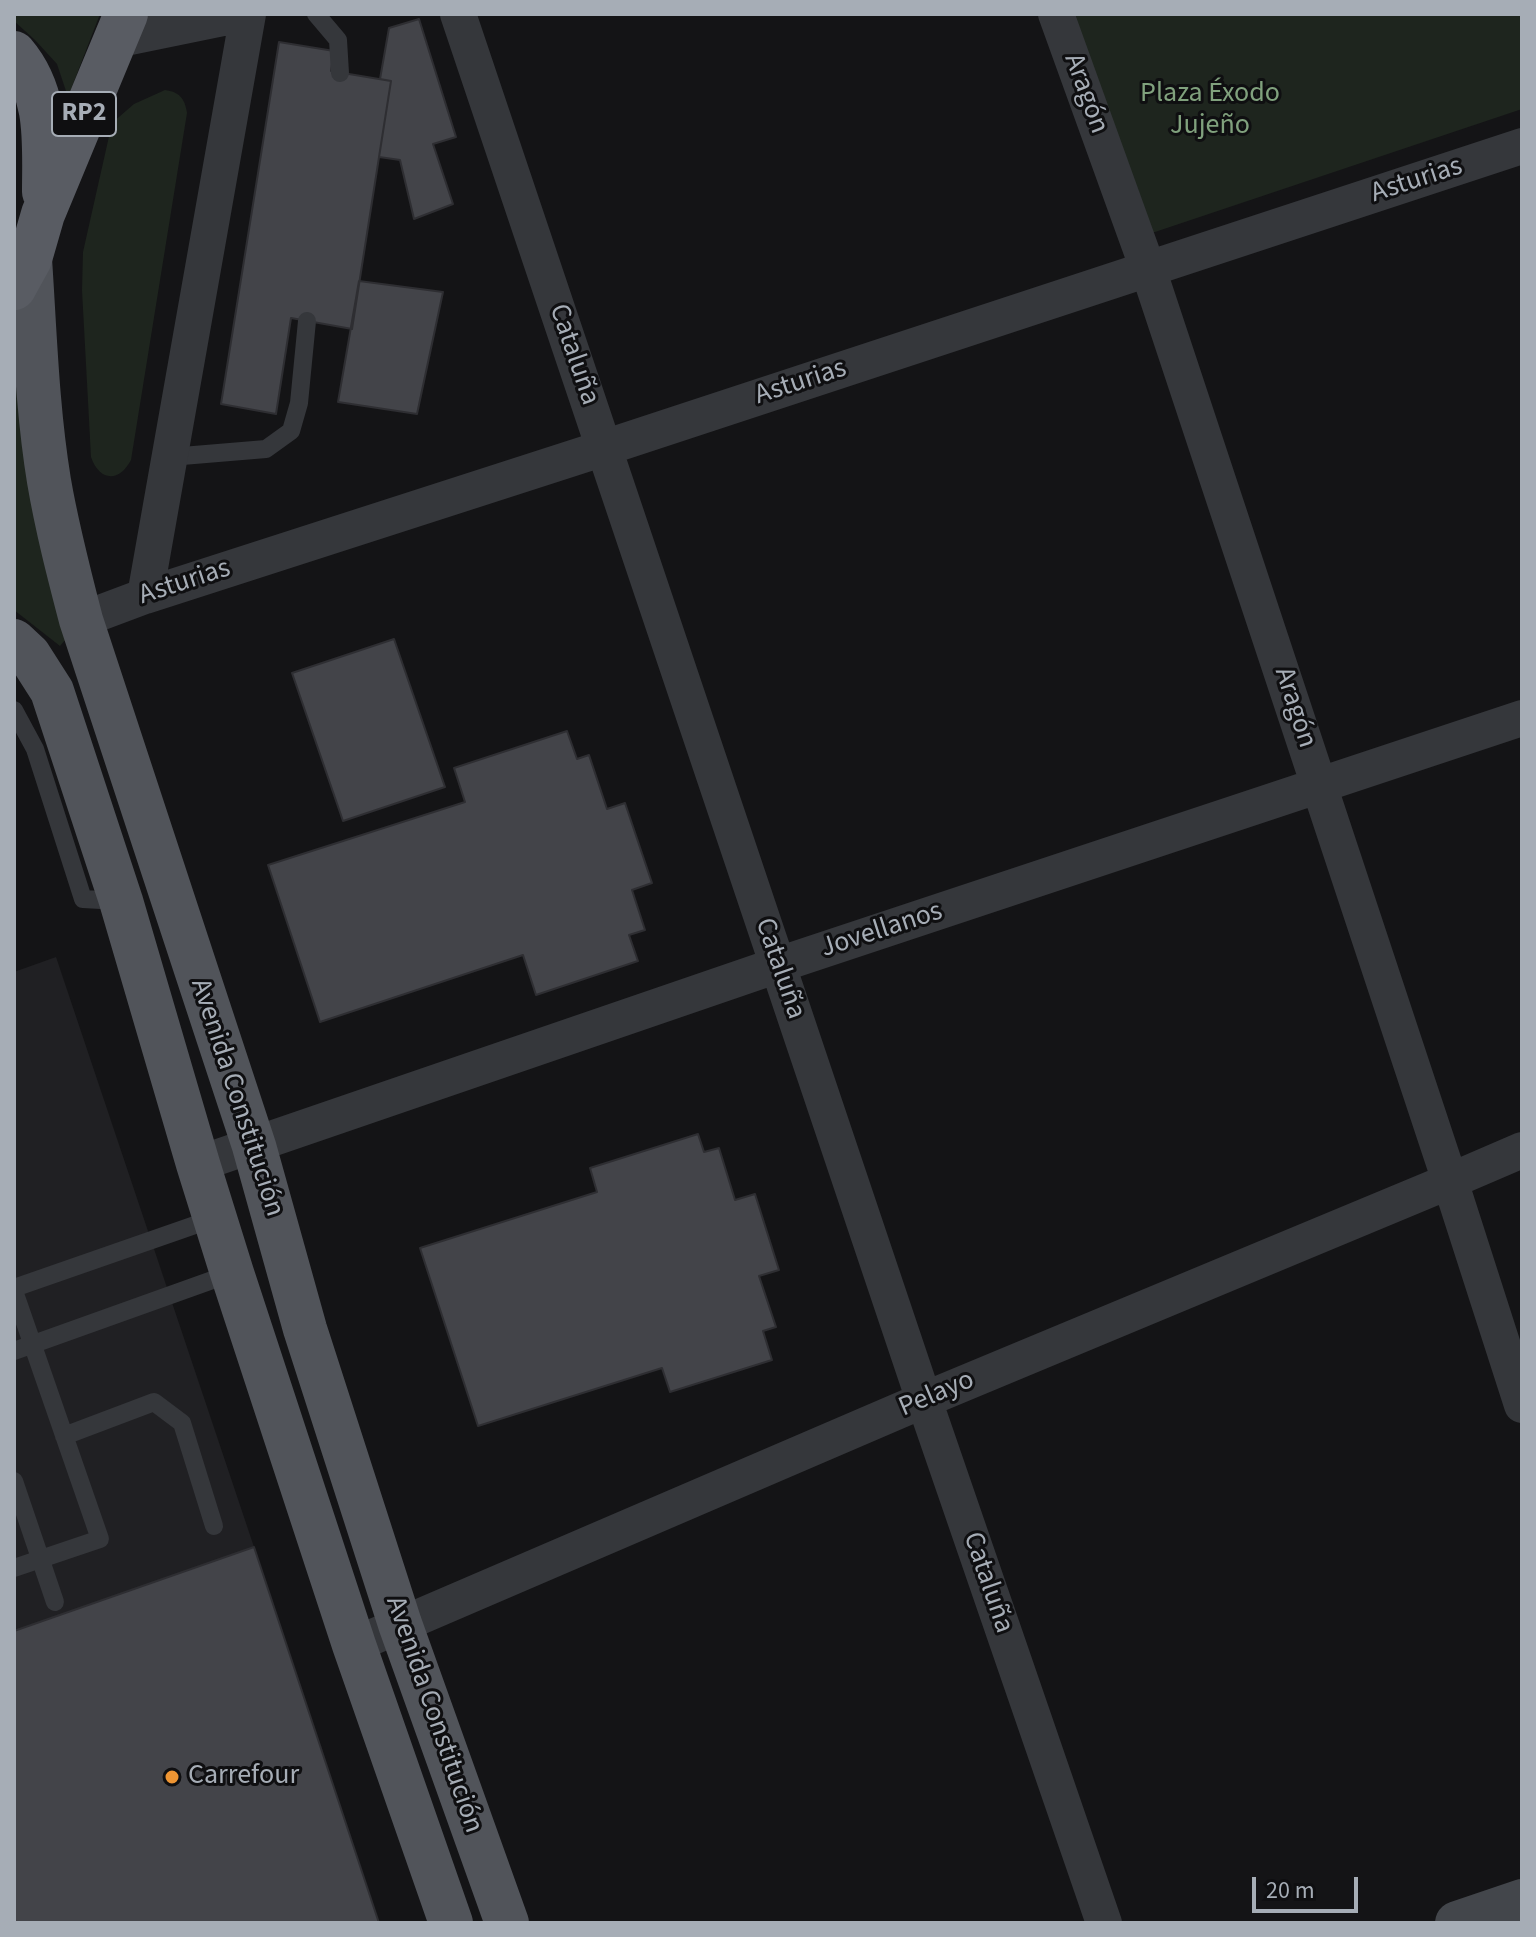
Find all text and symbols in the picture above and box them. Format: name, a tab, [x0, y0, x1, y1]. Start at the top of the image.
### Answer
street label: Aragón	[1055, 49, 1115, 139]
park label: Plaza Éxodo Jujeño	[1140, 78, 1280, 144]
road number: RP2	[52, 92, 116, 136]
street label: Asturias	[1367, 150, 1467, 212]
street label: Cataluña	[540, 300, 606, 410]
street label: Asturias	[751, 352, 851, 414]
street label: Asturias	[135, 552, 235, 614]
street label: Aragón	[1265, 664, 1323, 752]
street label: Jovellanos	[817, 896, 947, 966]
street label: Cataluña	[746, 914, 812, 1024]
street label: Avenida Constitución	[182, 975, 290, 1221]
street label: Pelayo	[894, 1364, 980, 1426]
street label: Cataluña	[954, 1528, 1020, 1638]
street label: Avenida Constitución	[377, 1592, 489, 1838]
place label: Carrefour	[188, 1760, 299, 1794]
marker: Carrefour	[163, 1768, 181, 1786]
scale bar	[1256, 1861, 1362, 1911]
text: 20 m	[1266, 1873, 1315, 1908]

